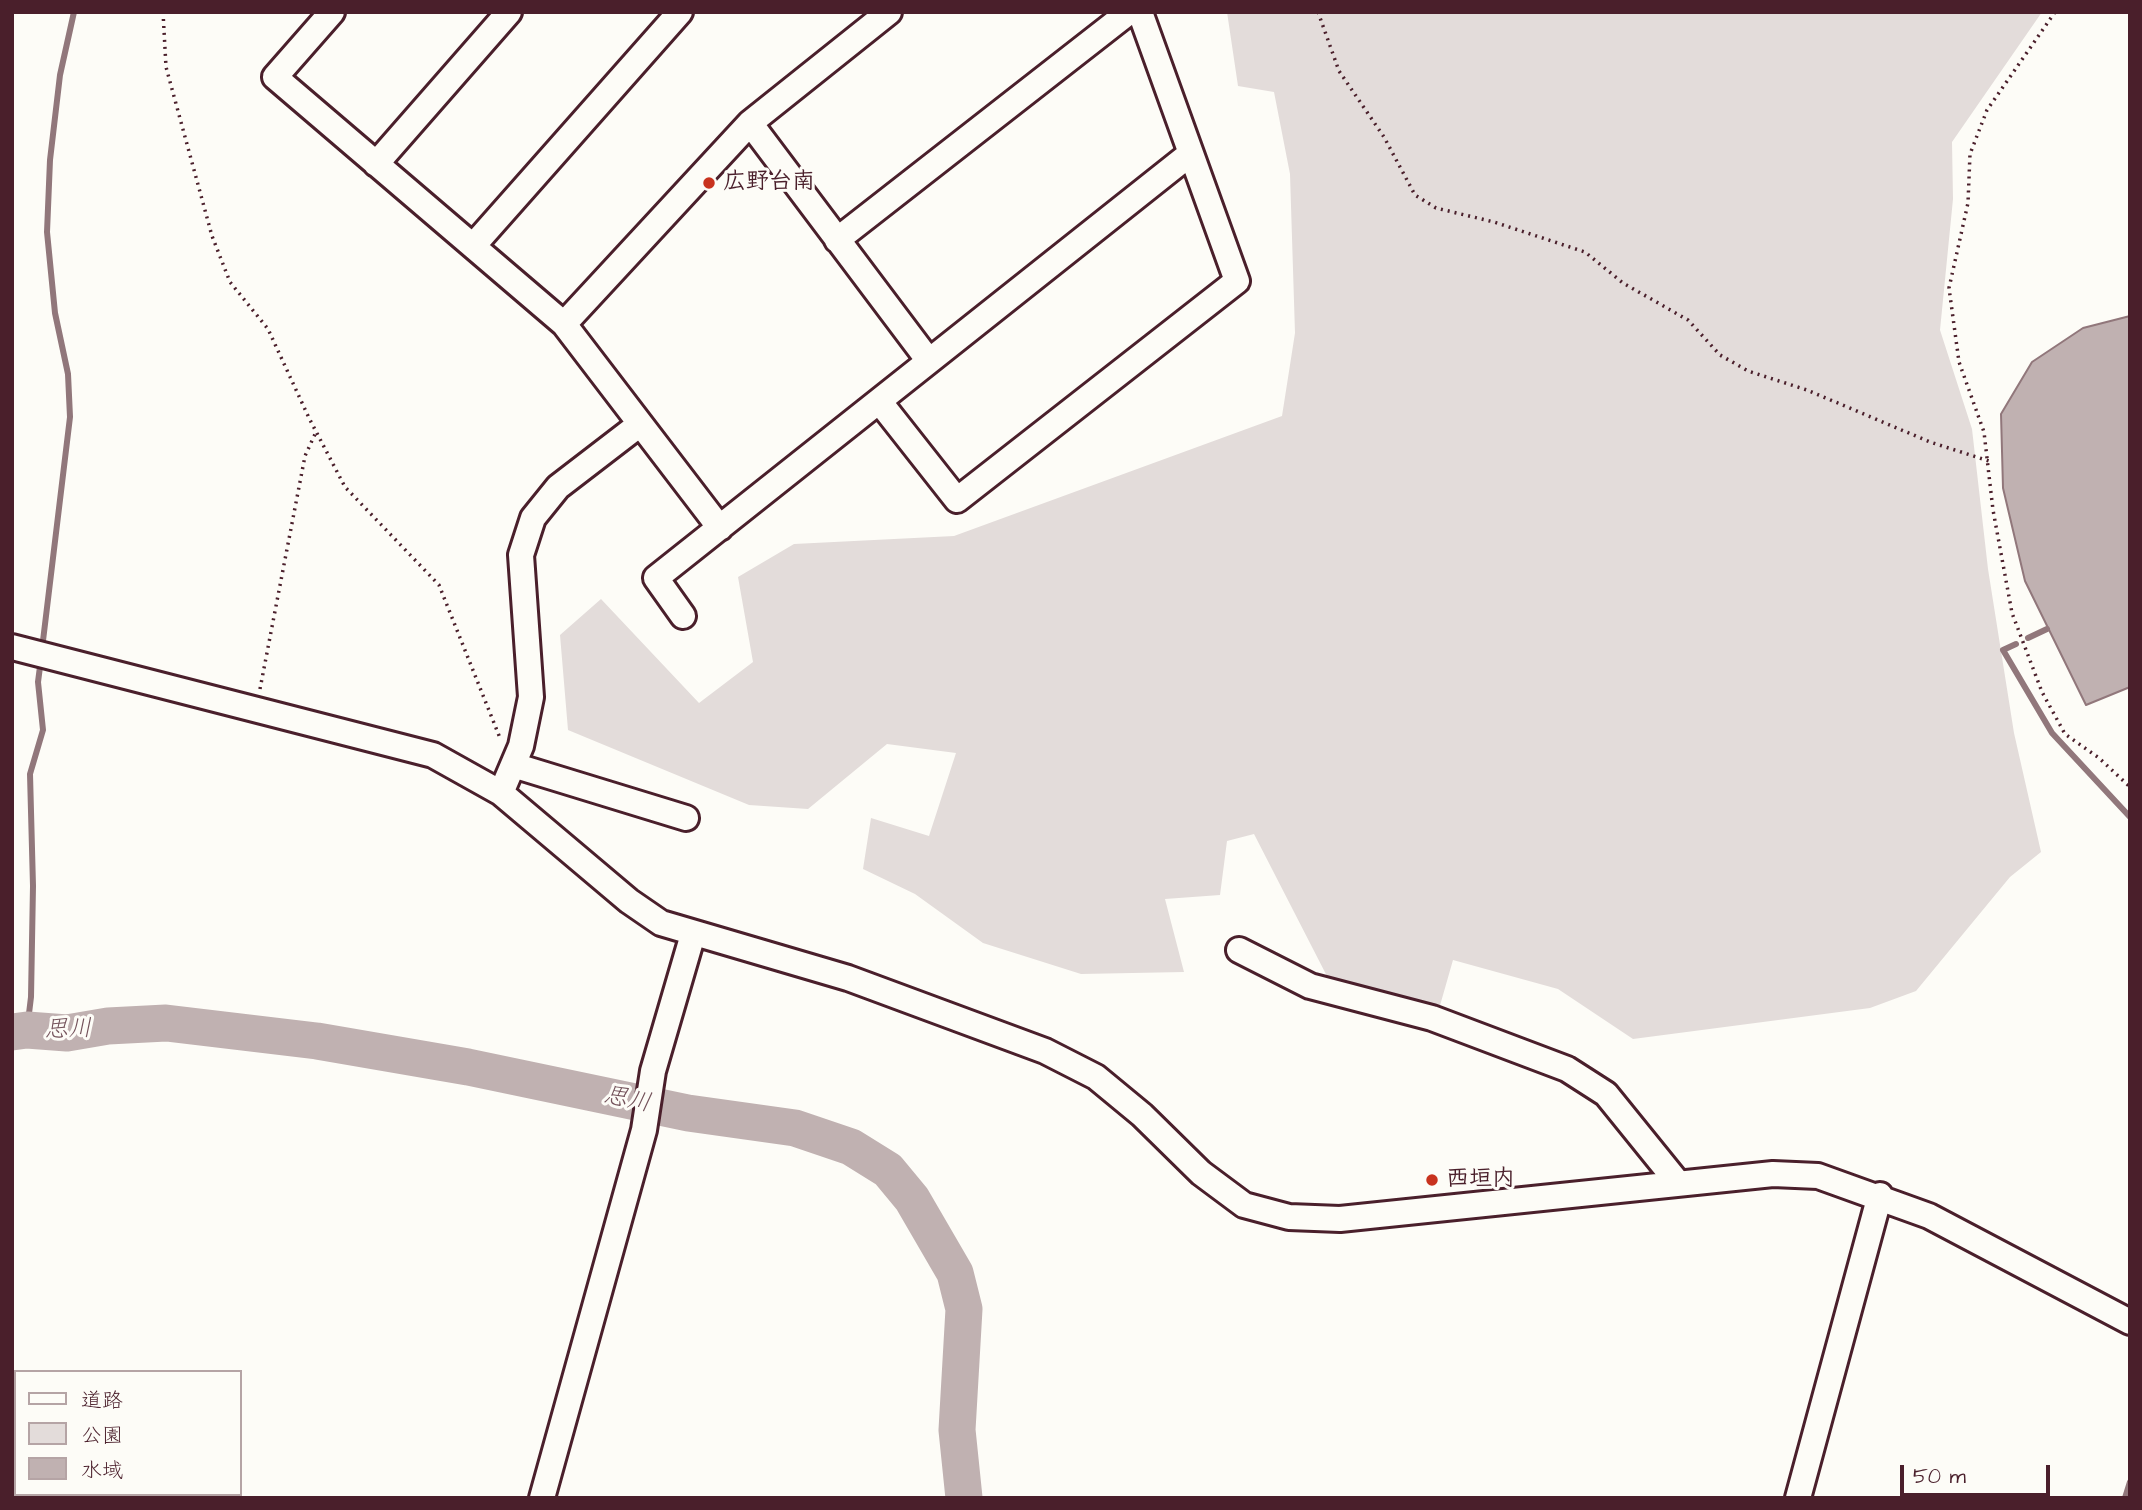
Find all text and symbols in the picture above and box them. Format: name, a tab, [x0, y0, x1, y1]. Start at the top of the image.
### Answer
place label: 広野台南	[723, 169, 815, 197]
marker: 広野台南	[701, 175, 717, 191]
water label: 思川	[44, 1016, 92, 1046]
water label: 思川	[601, 1082, 653, 1120]
place label: 西垣内	[1446, 1166, 1515, 1194]
marker: 西垣内	[1424, 1172, 1440, 1188]
legend	[14, 1370, 242, 1496]
text: 道路	[81, 1386, 123, 1415]
text: 公園	[81, 1421, 123, 1450]
scale bar	[1904, 1450, 2054, 1494]
text: 水域	[81, 1456, 123, 1485]
text: 50 m	[1913, 1462, 1966, 1491]

